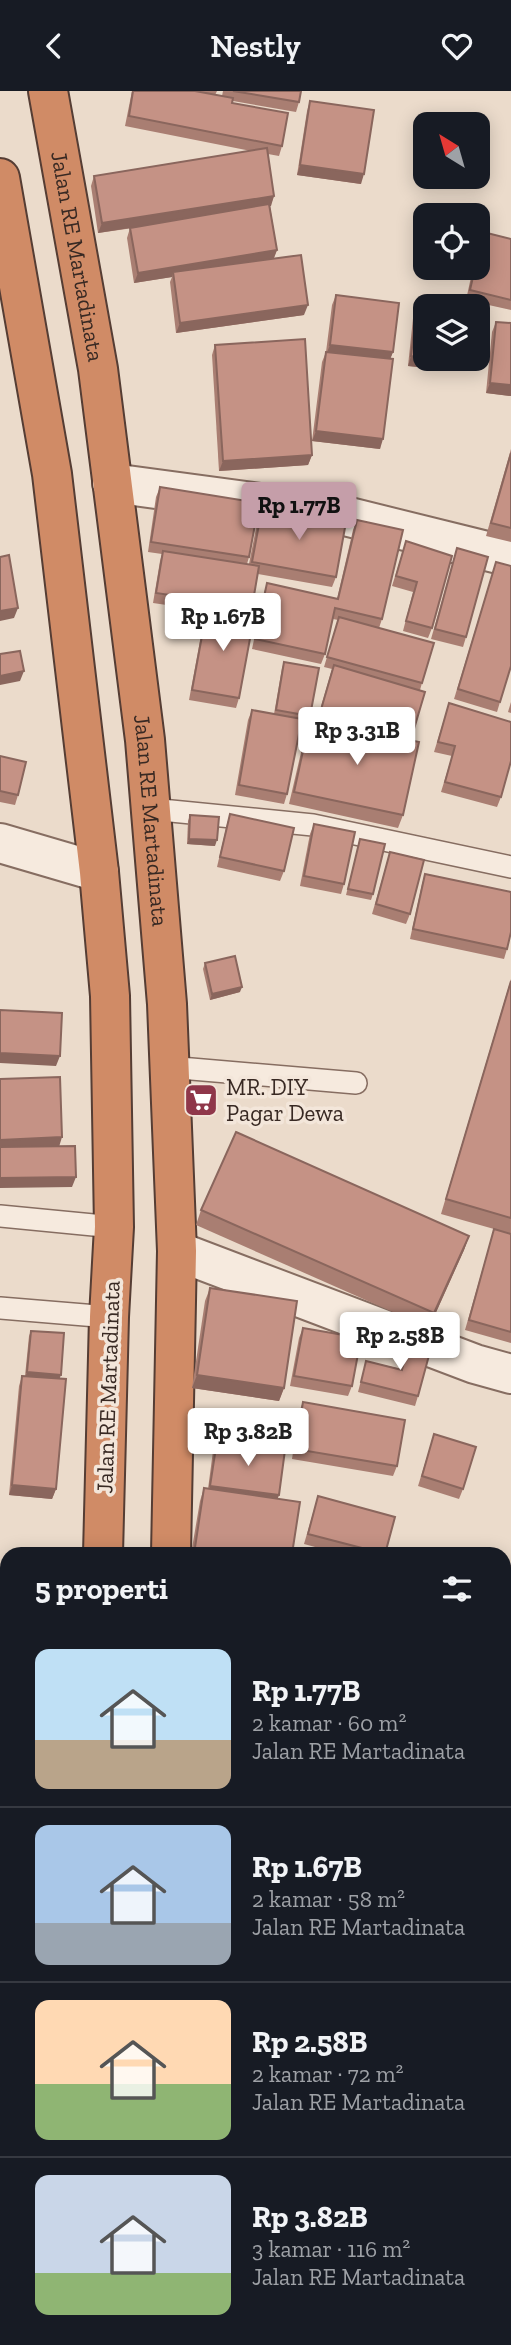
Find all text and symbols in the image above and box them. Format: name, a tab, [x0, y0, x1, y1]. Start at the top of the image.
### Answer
icon: back	[35, 27, 73, 65]
text: Nestly	[210, 27, 301, 65]
icon: heart	[438, 27, 476, 65]
north arrow	[413, 112, 490, 189]
map controls	[413, 112, 490, 371]
street label: Jalan RE Martadinata	[45, 149, 110, 364]
button: locate	[413, 203, 490, 280]
button: layers	[413, 294, 490, 371]
pin: Rp 1.77B	[227, 483, 371, 542]
text: Rp 1.77B	[257, 491, 341, 519]
pin: Rp 1.67B	[151, 594, 295, 653]
text: Rp 1.67B	[181, 602, 265, 630]
pin: Rp 3.31B	[285, 707, 429, 767]
street label: Jalan RE Martadinata	[128, 712, 174, 928]
text: Rp 3.31B	[314, 716, 400, 744]
place label: MR. DIY Pagar Dewa	[226, 1073, 344, 1127]
supermarket icon: MR. DIY Pagar Dewa	[182, 1081, 220, 1119]
street label: Jalan RE Martadinata	[90, 1280, 126, 1494]
pin: Rp 2.58B	[328, 1313, 472, 1372]
text: Rp 2.58B	[356, 1321, 444, 1349]
pin: Rp 3.82B	[176, 1409, 320, 1468]
text: Rp 3.82B	[204, 1417, 292, 1445]
icon: filters	[438, 1570, 476, 1608]
text: 5 properti	[35, 1571, 168, 1607]
text: Rp 1.77B	[252, 1673, 360, 1709]
icon: home	[91, 1677, 175, 1761]
text: 2 kamar · 60 m²	[252, 1709, 406, 1737]
text: Jalan RE Martadinata	[252, 1737, 465, 1765]
text: Rp 1.67B	[252, 1849, 362, 1885]
icon: home	[91, 1853, 175, 1937]
text: 2 kamar · 58 m²	[252, 1885, 405, 1913]
text: Jalan RE Martadinata	[252, 1913, 465, 1941]
text: Rp 2.58B	[252, 2024, 367, 2060]
icon: home	[91, 2028, 175, 2112]
text: 2 kamar · 72 m²	[252, 2060, 404, 2088]
text: Jalan RE Martadinata	[252, 2088, 465, 2116]
text: Rp 3.82B	[252, 2199, 368, 2235]
icon: home	[91, 2203, 175, 2287]
text: 3 kamar · 116 m²	[252, 2235, 410, 2263]
text: Jalan RE Martadinata	[252, 2263, 465, 2291]

